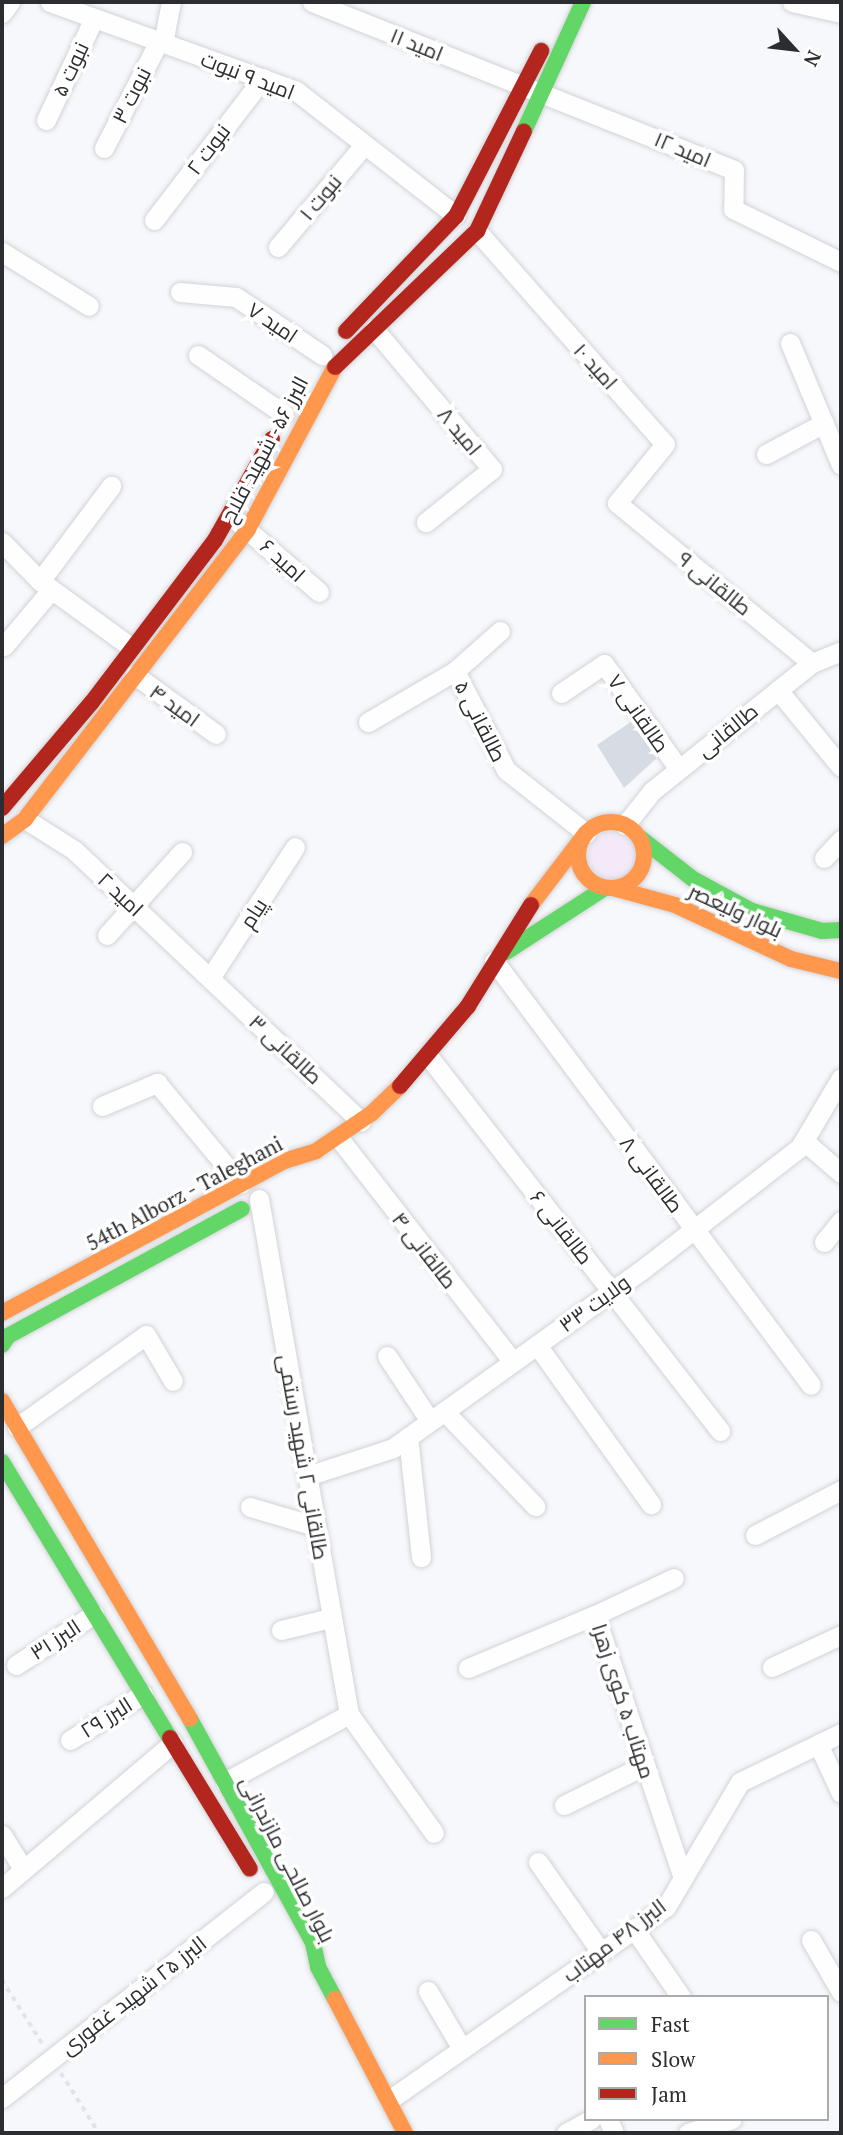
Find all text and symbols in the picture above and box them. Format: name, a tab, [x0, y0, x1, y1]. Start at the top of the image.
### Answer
north arrow	[759, 14, 829, 84]
street label: امید ۱۱	[387, 22, 447, 66]
street label: نبوت ۵	[47, 38, 93, 100]
street label: امید ۹ نبوت	[198, 46, 298, 104]
text: N	[799, 47, 828, 71]
street label: نبوت ۳	[106, 63, 156, 127]
street label: نبوت ۲	[181, 119, 235, 179]
street label: امید ۱۲	[651, 126, 715, 172]
street label: نبوت ۱	[294, 169, 346, 225]
street label: امید ۷	[243, 296, 303, 348]
street label: امید ۱۰	[569, 338, 623, 394]
street label: البرز ۵۶- شهید فلاح	[215, 371, 313, 527]
street label: امید ۸	[433, 402, 487, 460]
street label: امید ۶	[255, 533, 311, 587]
street label: طالقانی ۹	[673, 546, 757, 620]
street label: طالقانی ۷	[603, 669, 675, 757]
street label: طالقانی ۵	[450, 676, 512, 766]
street label: امید ۴	[145, 678, 205, 732]
street label: طالقانی	[691, 698, 763, 762]
street label: امید ۲	[93, 867, 149, 921]
street label: بلوار ولیعصر	[685, 877, 787, 943]
street label: پیام	[234, 893, 272, 933]
street label: طالقانی ۳	[244, 1009, 328, 1089]
street label: 54th Alborz - Taleghani	[80, 1130, 288, 1256]
street label: طالقانی ۸	[615, 1131, 689, 1217]
street label: طالقانی ۶	[525, 1185, 599, 1269]
street label: طالقانی ۴	[387, 1207, 463, 1293]
street label: ولایت ٣۳	[554, 1269, 634, 1337]
street label: طالقانی ۲ شهید رستمی	[274, 1352, 334, 1562]
street label: البرز ۳۱	[25, 1613, 85, 1665]
street label: مهتاب ۵ کوی زهرا	[587, 1620, 661, 1782]
street label: البرز ۲۹	[75, 1691, 137, 1743]
street label: بلوار صالحی مازندرانی	[235, 1772, 341, 1946]
street label: البرز ۴۸ مهتاب	[557, 1893, 671, 1987]
street label: البرز ۲۵ شهید غفوری	[55, 1930, 211, 2060]
legend	[584, 1995, 829, 2121]
text: Fast	[651, 2010, 690, 2038]
text: Slow	[651, 2045, 695, 2073]
text: Jam	[651, 2080, 687, 2108]

